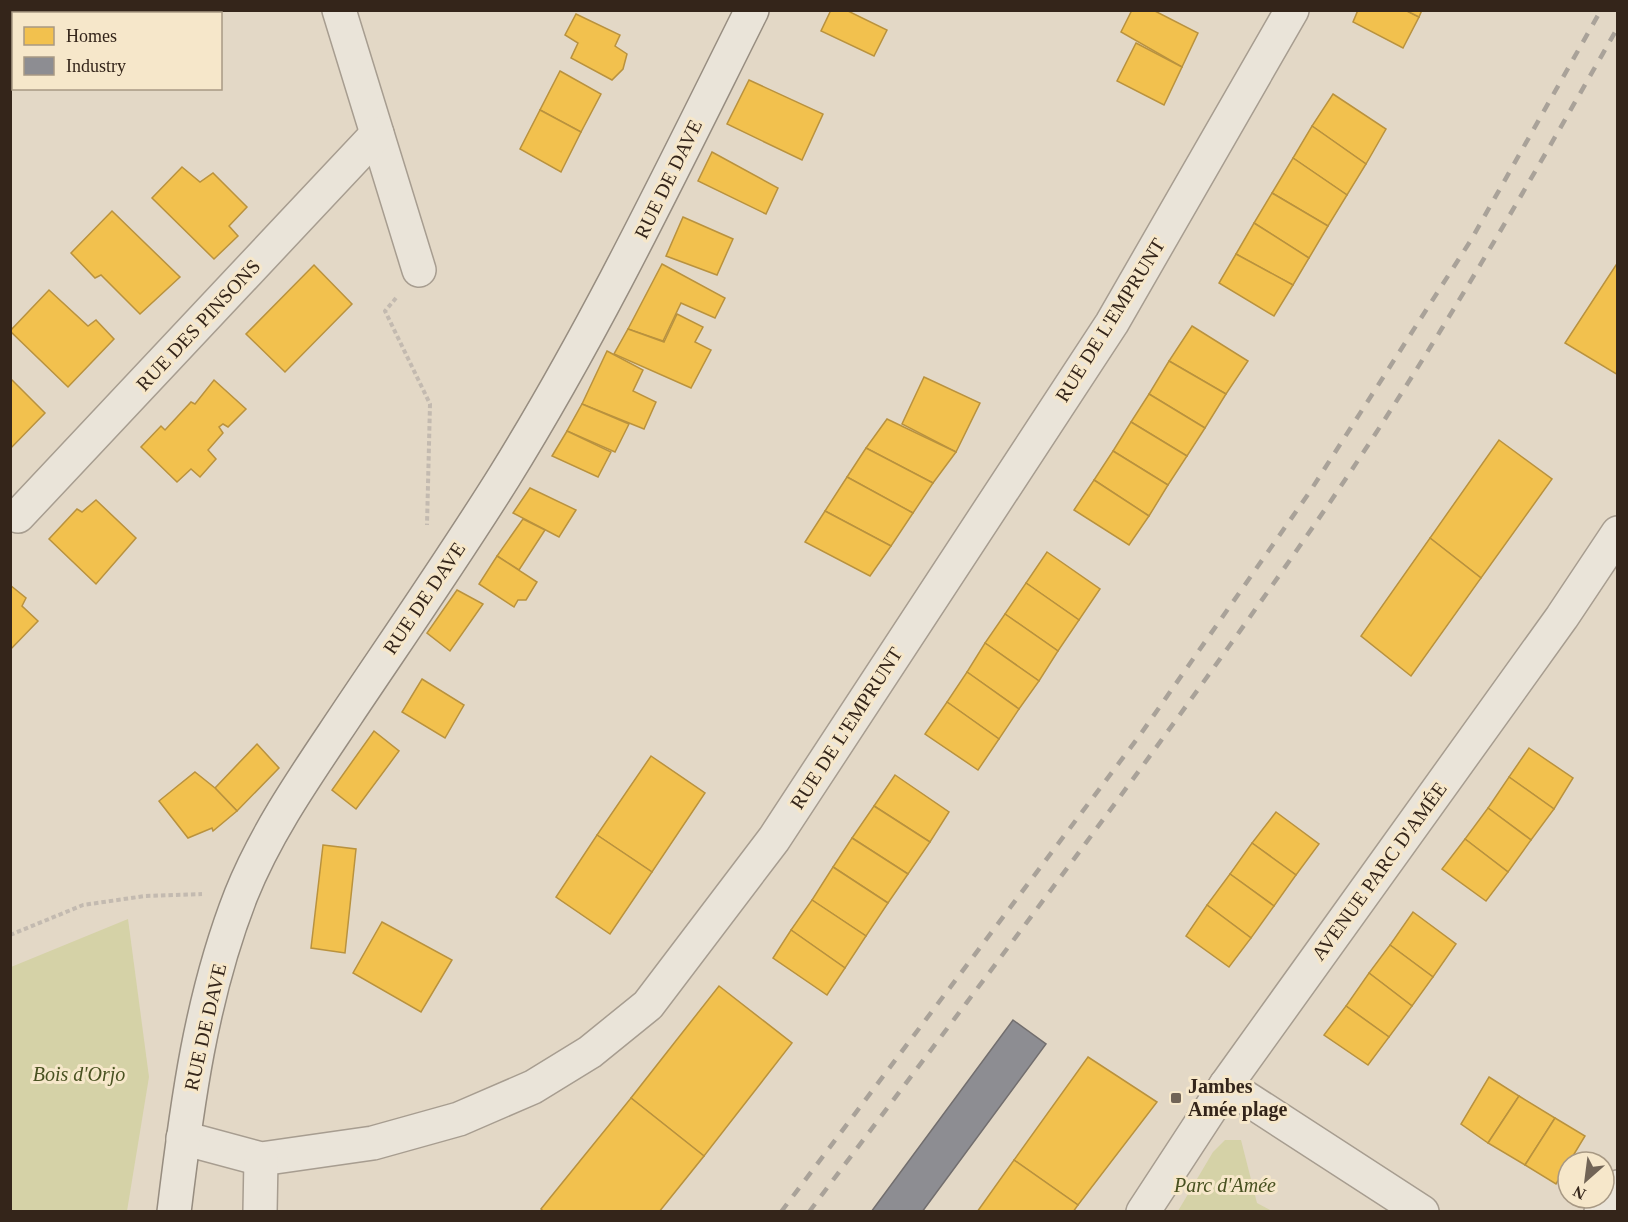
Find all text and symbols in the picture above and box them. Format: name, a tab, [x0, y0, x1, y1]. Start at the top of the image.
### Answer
legend	[12, 12, 222, 90]
text: Homes	[66, 26, 117, 46]
text: Industry	[66, 56, 126, 76]
street label: RUE DE DAVE	[630, 116, 706, 242]
street label: RUE DE L'EMPRUNT	[1051, 234, 1169, 406]
street label: RUE DES PINSONS	[132, 255, 264, 395]
street label: RUE DE DAVE	[379, 538, 469, 658]
street label: RUE DE L'EMPRUNT	[786, 643, 906, 813]
street label: AVENUE PARC D'AMÉE	[1307, 778, 1451, 964]
street label: RUE DE DAVE	[180, 961, 230, 1093]
park label: Bois d'Orjo	[33, 1063, 125, 1086]
place label: Jambes Amée plage	[1188, 1075, 1288, 1121]
marker: Jambes Amée plage	[1169, 1091, 1183, 1105]
north arrow	[1556, 1150, 1616, 1210]
park label: Parc d'Amée	[1173, 1174, 1276, 1196]
text: N	[1570, 1182, 1588, 1203]

